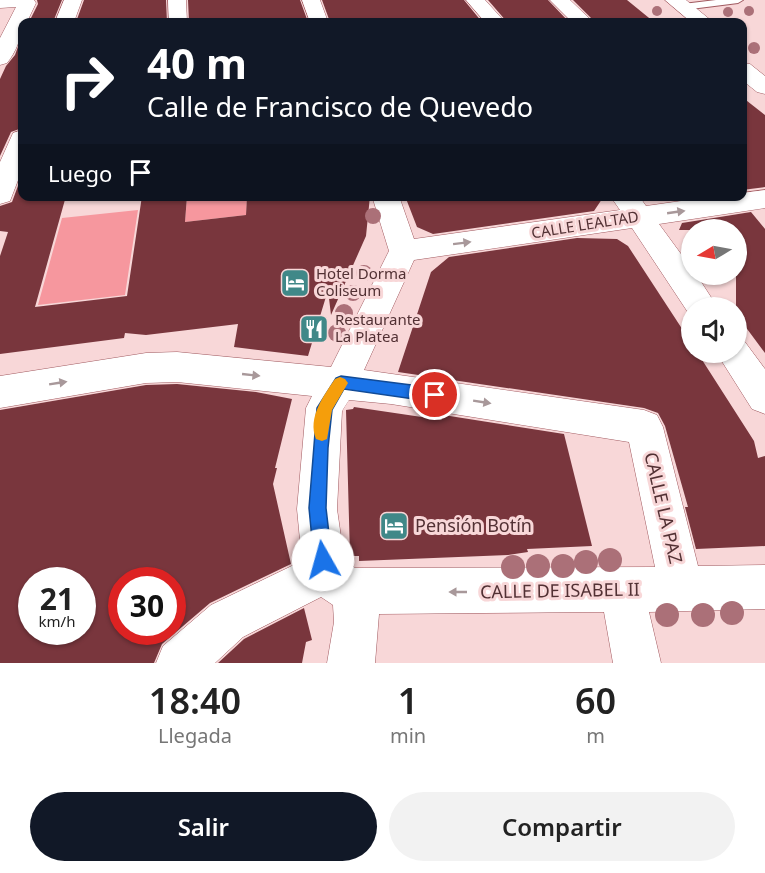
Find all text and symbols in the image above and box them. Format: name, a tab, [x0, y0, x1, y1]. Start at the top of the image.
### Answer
text: 40 m	[147, 34, 247, 91]
icon: right	[48, 42, 126, 120]
text: Calle de Francisco de Quevedo	[147, 88, 533, 125]
icon: arrive	[124, 156, 157, 189]
text: Luego	[48, 158, 112, 188]
street label: CALLE LEALTAD	[530, 206, 640, 242]
one-way arrow	[667, 207, 686, 216]
north arrow	[681, 219, 747, 285]
map controls	[681, 219, 747, 363]
one-way arrow	[453, 239, 472, 248]
place label: Hotel Dorma Coliseum	[316, 263, 407, 300]
hotel icon: Hotel Dorma Coliseum	[279, 267, 311, 299]
button: sound	[681, 297, 747, 363]
place label: Restaurante La Platea	[335, 309, 421, 346]
restaurant icon: Restaurante La Platea	[298, 313, 330, 345]
pin	[409, 369, 460, 420]
one-way arrow	[242, 370, 261, 380]
one-way arrow	[48, 378, 67, 387]
icon: arrive	[418, 378, 451, 411]
one-way arrow	[473, 398, 492, 407]
street label: CALLE LA PAZ	[639, 450, 688, 566]
hotel icon: Pensión Botín	[378, 510, 410, 542]
place label: Pensión Botín	[415, 513, 532, 537]
position arrow	[291, 528, 355, 592]
speed limit sign: 30	[108, 567, 186, 645]
street label: CALLE DE ISABEL II	[480, 577, 640, 603]
text: 21	[40, 578, 74, 619]
one-way arrow	[449, 587, 468, 597]
text: km/h	[39, 611, 75, 631]
text: 18:40	[149, 676, 241, 725]
text: 1	[398, 676, 418, 725]
text: 60	[575, 676, 616, 725]
text: Llegada	[158, 722, 232, 749]
text: min	[390, 722, 426, 749]
text: m	[586, 722, 605, 749]
button: Salir	[30, 792, 377, 861]
button: Compartir	[389, 792, 735, 861]

